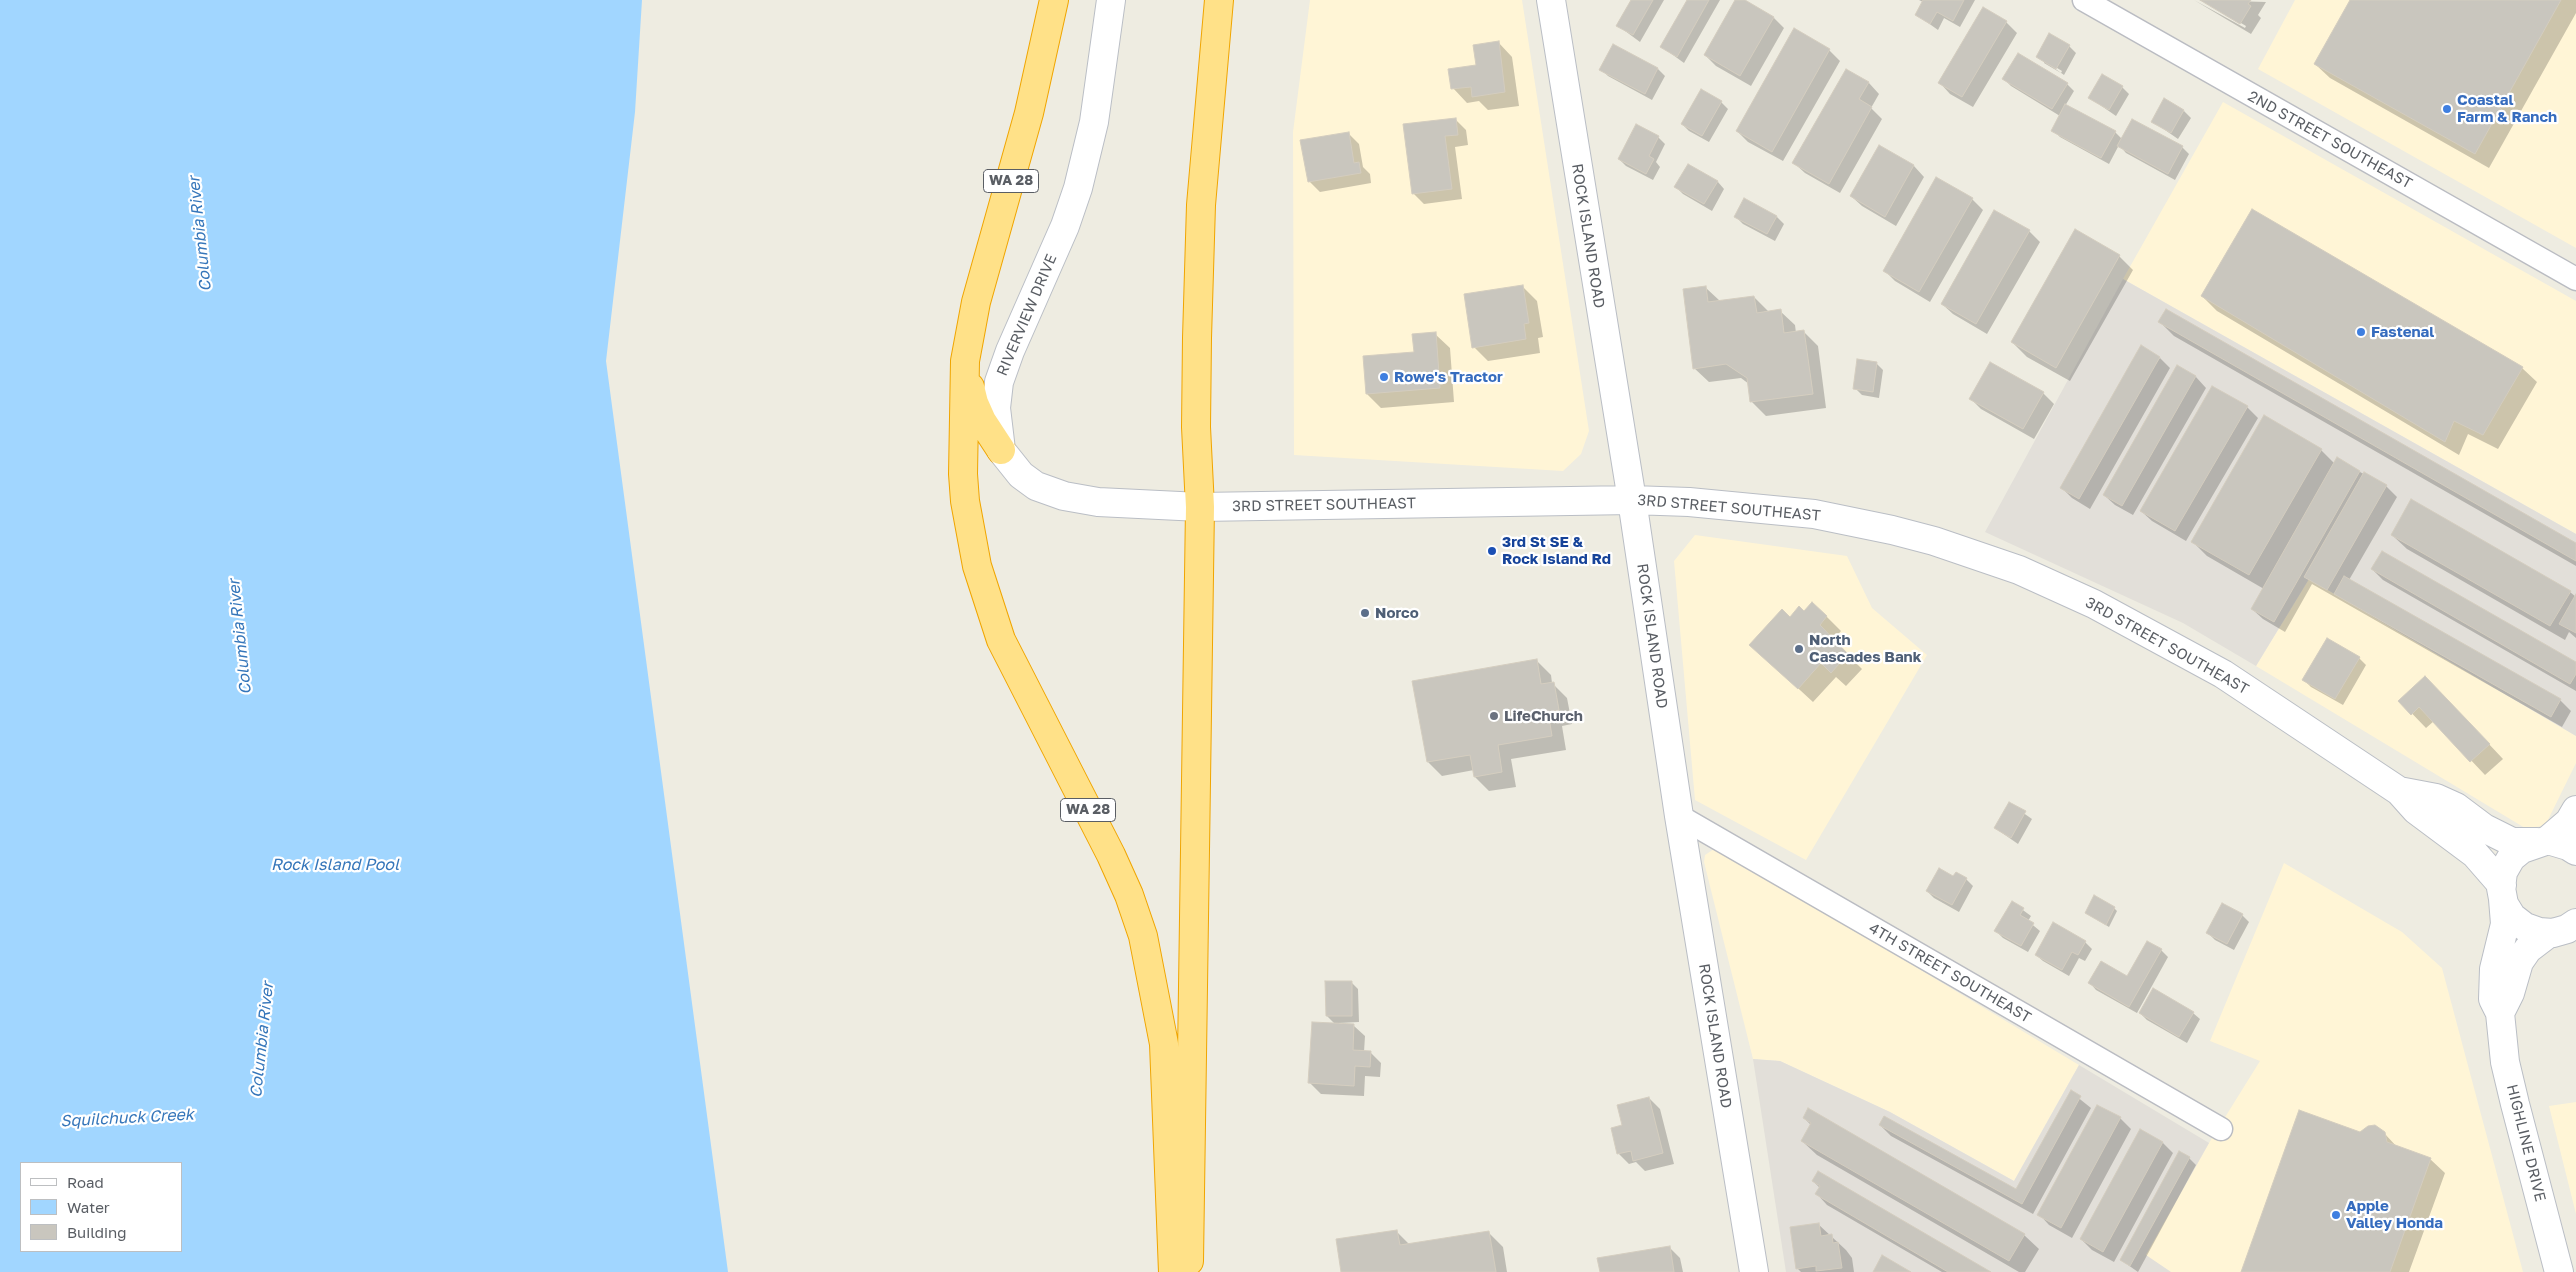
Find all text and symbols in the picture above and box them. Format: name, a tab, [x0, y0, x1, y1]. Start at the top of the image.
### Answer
street label: 2ND STREET SOUTHEAST	[2245, 87, 2415, 193]
place label: Coastal Farm & Ranch	[2457, 91, 2557, 126]
marker: Coastal Farm & Ranch	[2441, 103, 2453, 115]
street label: ROCK ISLAND ROAD	[1568, 162, 1608, 310]
road number: WA 28	[984, 170, 1038, 192]
water label: Columbia River	[184, 175, 216, 293]
street label: RIVERVIEW DRIVE	[993, 251, 1061, 379]
place label: Fastenal	[2371, 323, 2434, 341]
marker: Fastenal	[2355, 326, 2367, 338]
place label: Rowe's Tractor	[1394, 368, 1503, 386]
marker: Rowe's Tractor	[1378, 371, 1390, 383]
street label: 3RD STREET SOUTHEAST	[1637, 491, 1821, 525]
street label: 3RD STREET SOUTHEAST	[1232, 494, 1416, 516]
place label: 3rd St SE & Rock Island Rd	[1502, 533, 1611, 568]
marker: 3rd St SE & Rock Island Rd	[1486, 545, 1498, 557]
street label: ROCK ISLAND ROAD	[1633, 562, 1671, 710]
water label: Columbia River	[224, 578, 256, 696]
street label: 3RD STREET SOUTHEAST	[2082, 594, 2252, 698]
place label: Norco	[1375, 604, 1419, 622]
marker: Norco	[1359, 607, 1371, 619]
place label: North Cascades Bank	[1809, 631, 1921, 666]
marker: North Cascades Bank	[1793, 643, 1805, 655]
place label: LifeChurch	[1504, 707, 1583, 725]
marker: LifeChurch	[1488, 710, 1500, 722]
road number: WA 28	[1060, 798, 1116, 822]
water label: Rock Island Pool	[271, 855, 399, 875]
street label: 4TH STREET SOUTHEAST	[1866, 919, 2034, 1027]
street label: ROCK ISLAND ROAD	[1695, 962, 1735, 1110]
water label: Columbia River	[246, 981, 278, 1099]
street label: HIGHLINE DRIVE	[2503, 1082, 2549, 1204]
water label: Squilchuck Creek	[60, 1105, 194, 1131]
legend	[20, 1162, 182, 1252]
text: Road	[67, 1173, 104, 1191]
place label: Apple Valley Honda	[2346, 1197, 2443, 1232]
text: Water	[67, 1198, 110, 1216]
marker: Apple Valley Honda	[2330, 1209, 2342, 1221]
text: Building	[67, 1223, 127, 1241]

